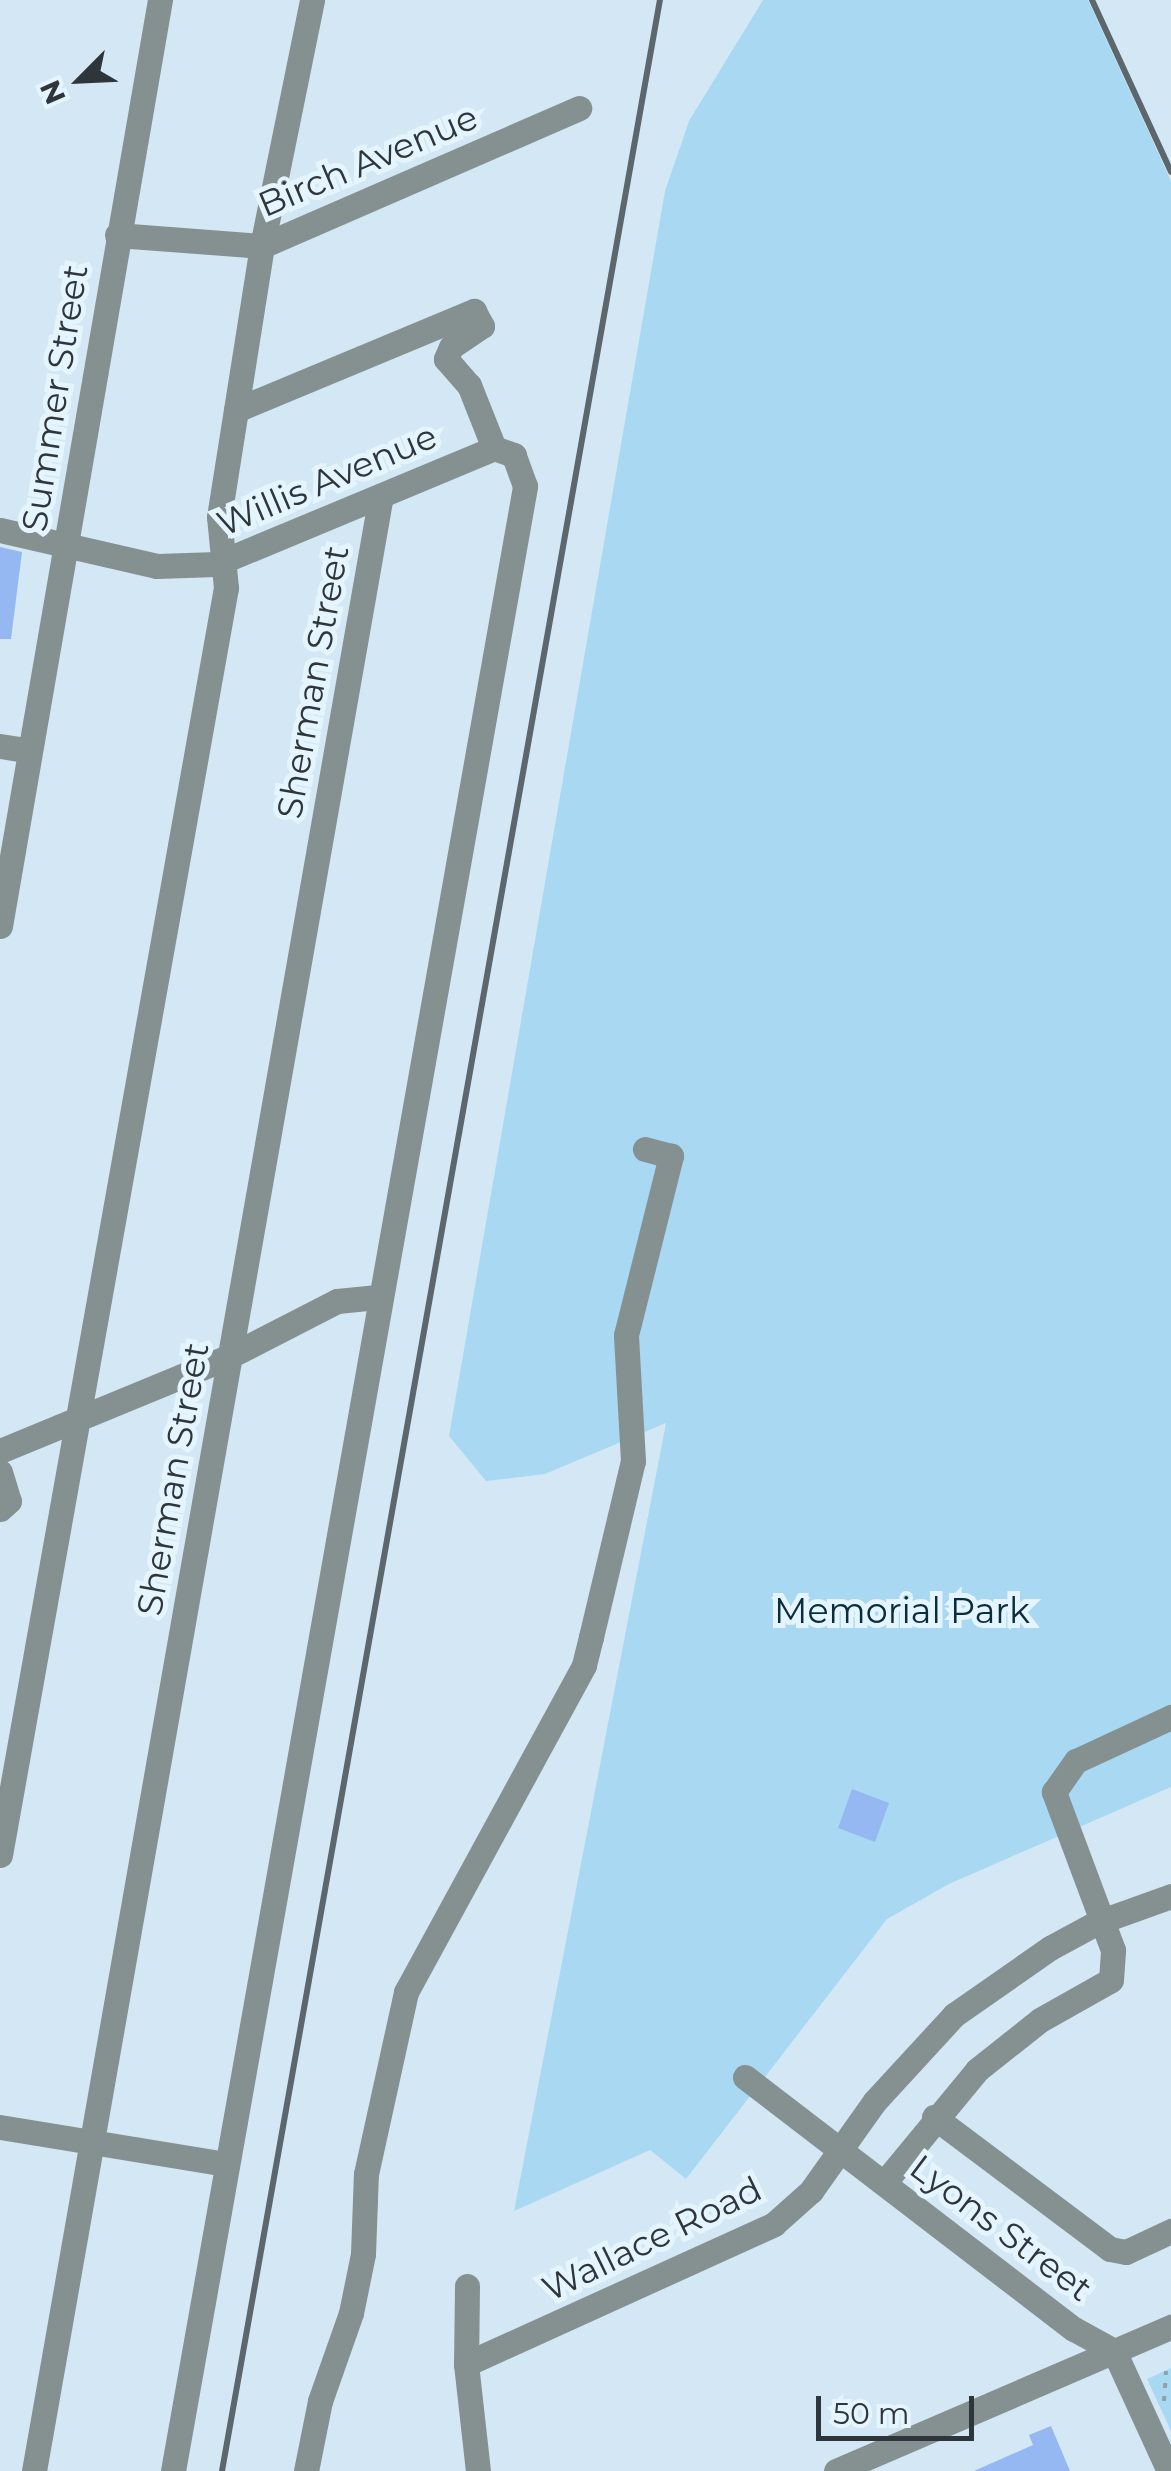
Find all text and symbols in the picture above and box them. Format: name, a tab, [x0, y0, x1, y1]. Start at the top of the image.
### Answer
north arrow	[30, 30, 130, 130]
text: N	[32, 75, 73, 109]
street label: Birch Avenue	[252, 96, 484, 226]
street label: Summer Street	[13, 262, 97, 534]
street label: Willis Avenue	[211, 415, 443, 545]
street label: Sherman Street	[268, 542, 358, 822]
street label: Sherman Street	[128, 1339, 218, 1619]
park label: Memorial Park	[774, 1590, 1030, 1632]
street label: Lyons Street	[902, 2146, 1100, 2310]
street label: Wallace Road	[536, 2168, 768, 2310]
scale bar	[821, 2376, 978, 2438]
text: 50 m	[833, 2395, 910, 2432]

